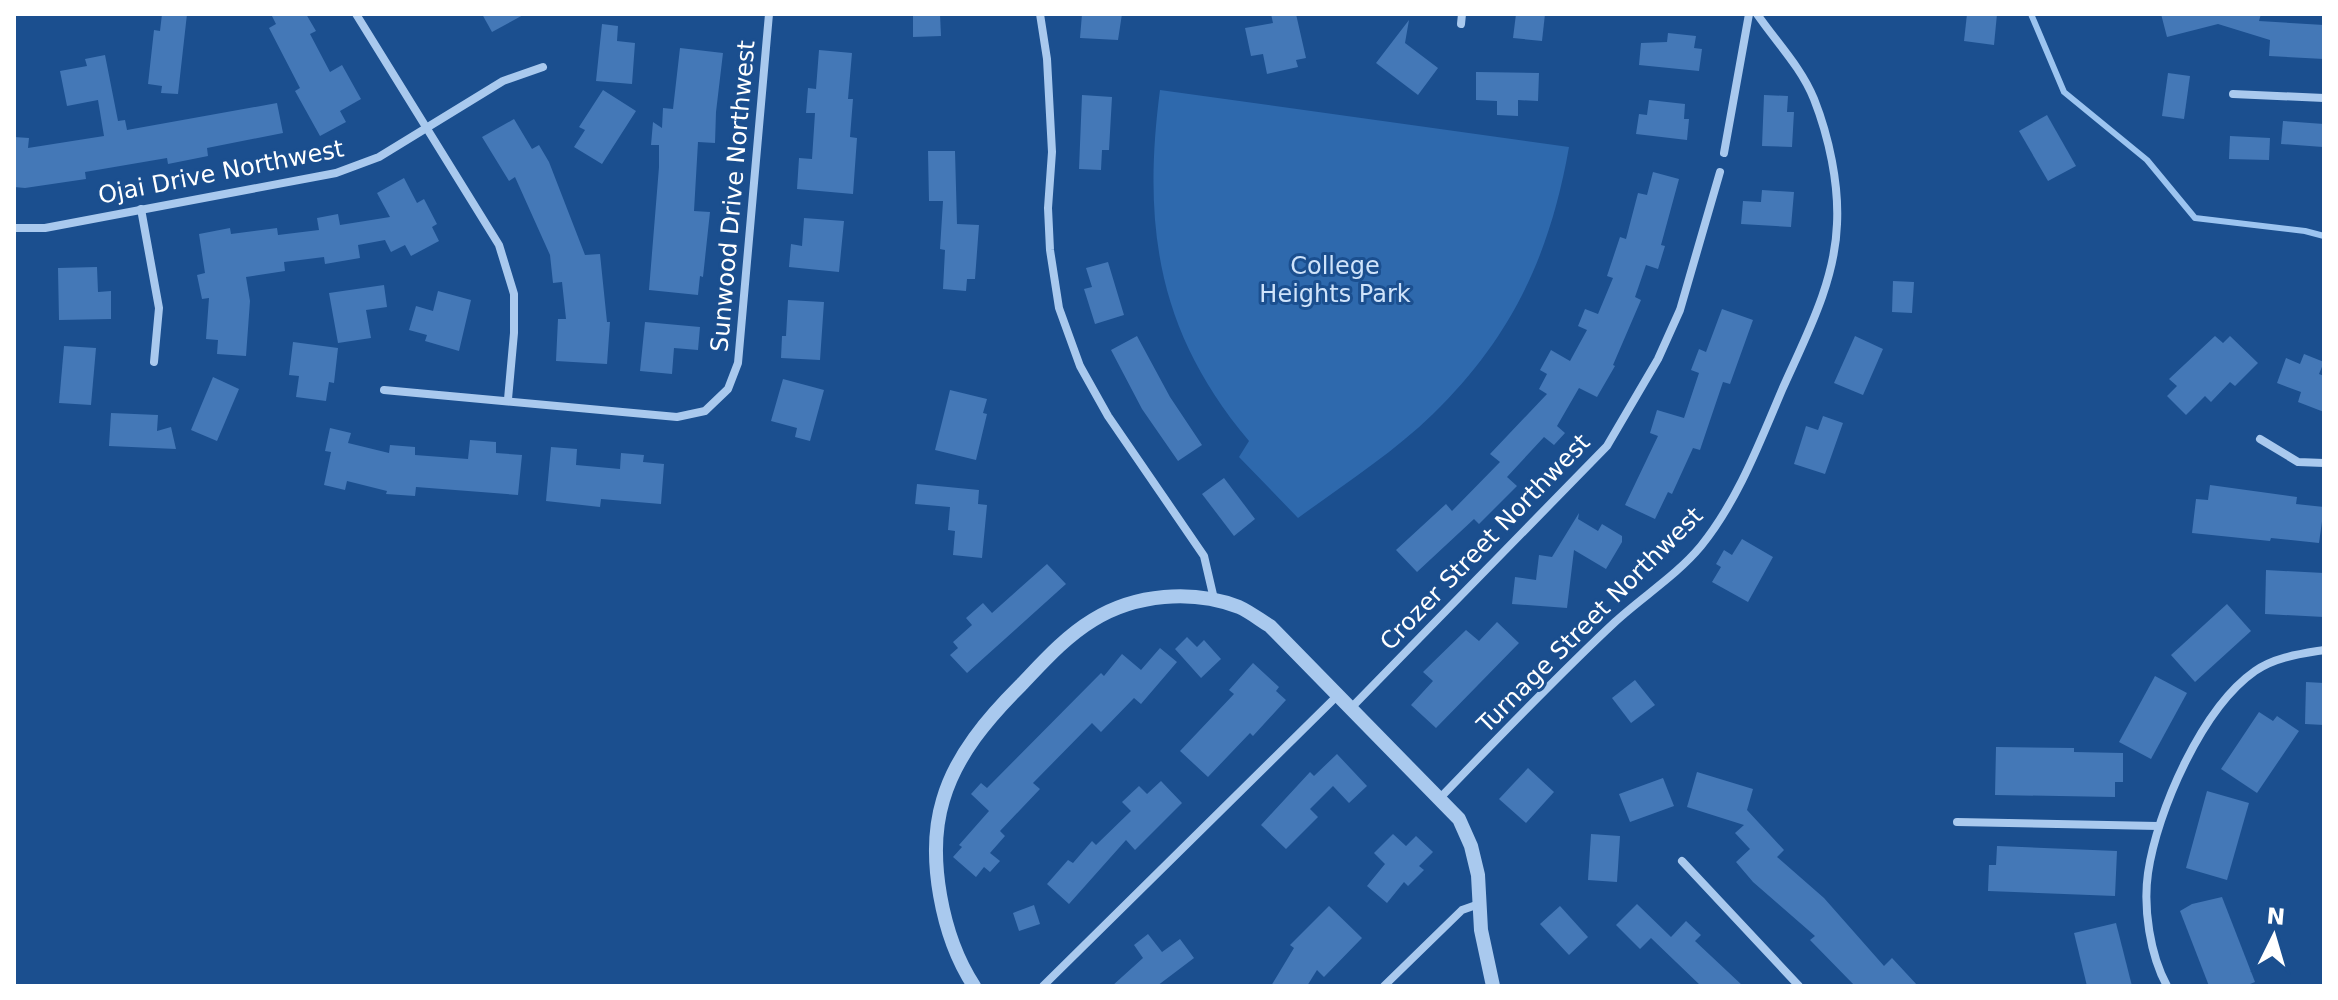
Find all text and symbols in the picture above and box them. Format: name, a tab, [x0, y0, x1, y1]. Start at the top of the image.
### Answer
street label: Sunwood Drive Northwest	[705, 39, 761, 353]
street label: Ojai Drive Northwest	[96, 134, 346, 210]
park label: College Heights Park	[1259, 252, 1411, 308]
street label: Crozer Street Northwest	[1374, 428, 1596, 656]
street label: Turnage Street Northwest	[1471, 501, 1709, 739]
north arrow	[2234, 896, 2314, 976]
text: N	[2265, 903, 2286, 930]

